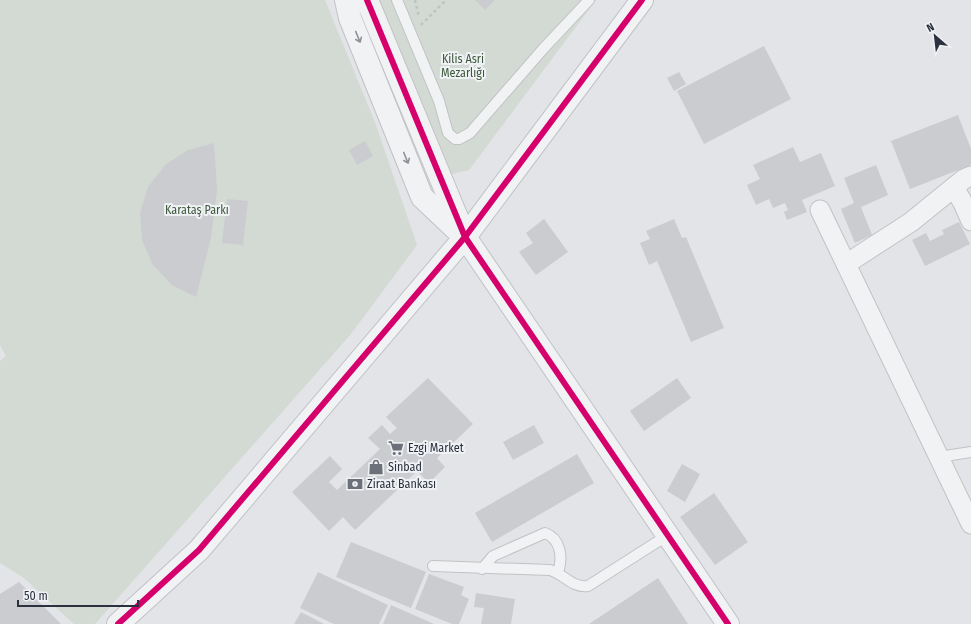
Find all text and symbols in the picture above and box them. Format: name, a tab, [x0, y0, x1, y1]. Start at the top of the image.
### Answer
north arrow	[915, 16, 955, 56]
text: N	[925, 20, 937, 35]
one-way arrow	[355, 31, 362, 43]
park label: Kilis Asri Mezarlığı	[441, 52, 485, 80]
one-way arrow	[403, 151, 411, 163]
park label: Karataş Parkı	[165, 203, 229, 217]
supermarket icon: Ezgi Market	[387, 439, 405, 457]
place label: Ezgi Market	[408, 441, 464, 455]
shop icon: Sinbad	[367, 458, 385, 476]
place label: Sinbad	[388, 460, 422, 474]
bank icon: Ziraat Bankası	[346, 475, 364, 493]
place label: Ziraat Bankası	[367, 477, 436, 491]
scale bar	[18, 582, 138, 608]
text: 50 m	[24, 589, 48, 603]

